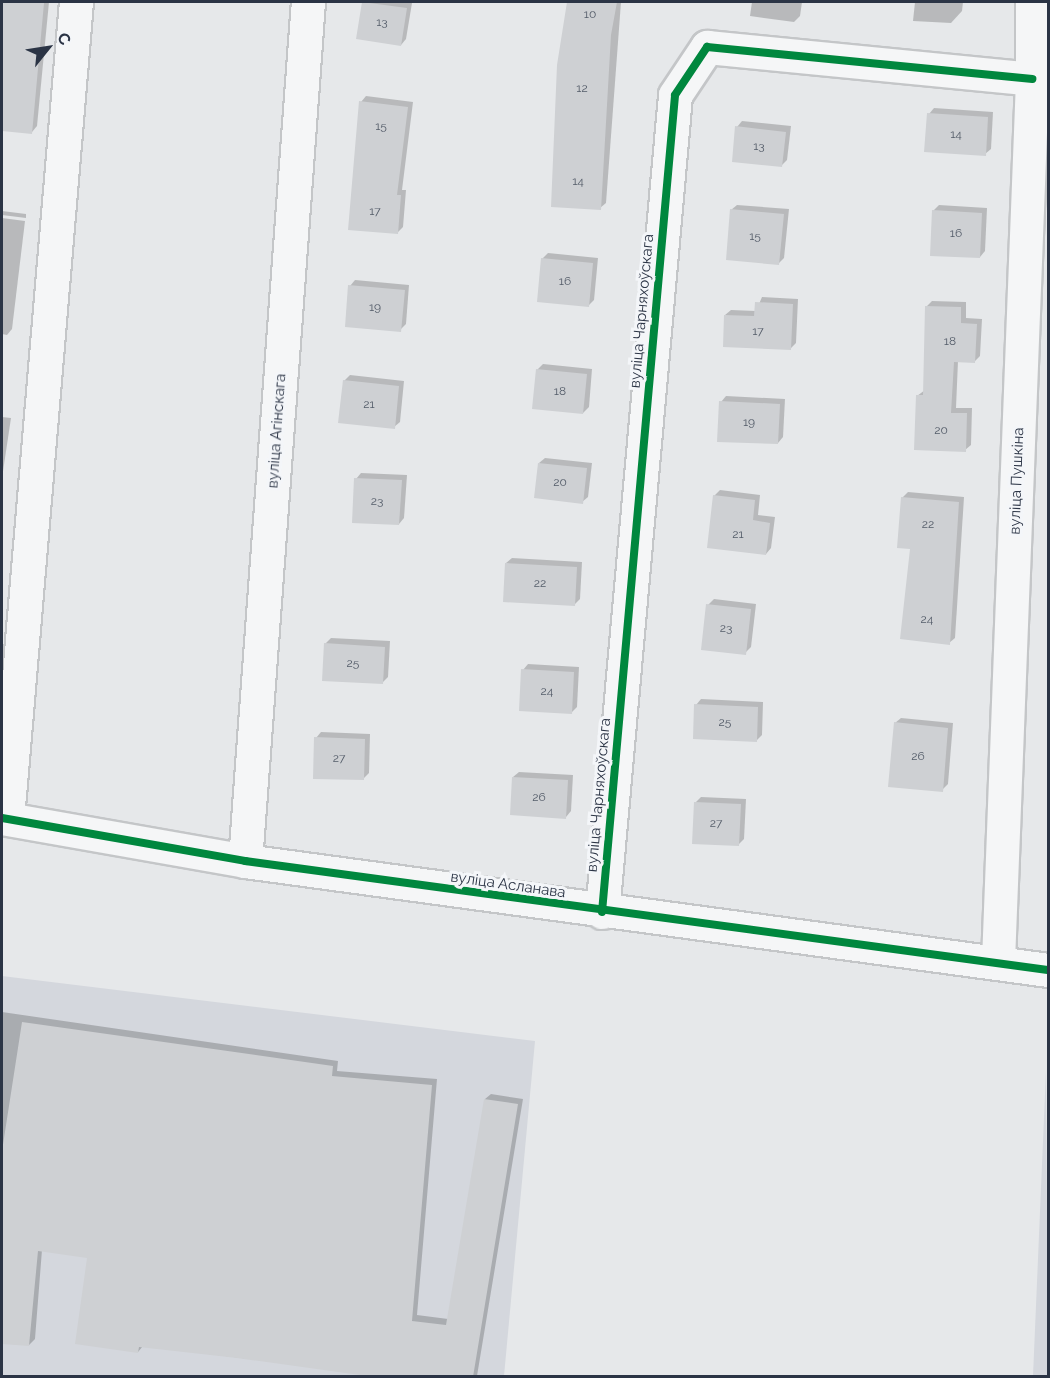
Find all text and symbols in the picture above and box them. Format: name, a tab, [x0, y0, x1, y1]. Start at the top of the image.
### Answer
house number: 10	[584, 8, 596, 22]
house number: 13	[376, 16, 388, 30]
north arrow	[18, 18, 78, 78]
text: С	[53, 29, 75, 48]
house number: 12	[576, 82, 588, 96]
house number: 15	[375, 120, 387, 134]
house number: 14	[950, 128, 962, 142]
house number: 13	[753, 140, 765, 154]
house number: 14	[572, 175, 584, 189]
house number: 17	[369, 205, 381, 219]
house number: 16	[950, 227, 962, 241]
house number: 15	[749, 230, 761, 244]
street label: вуліца Чарняхоўскага	[626, 233, 658, 389]
house number: 16	[559, 275, 571, 289]
house number: 19	[369, 301, 381, 315]
house number: 17	[752, 325, 764, 339]
house number: 18	[944, 335, 956, 349]
street label: вуліца Агінскага	[264, 373, 290, 489]
house number: 18	[554, 385, 566, 399]
house number: 21	[363, 398, 375, 412]
house number: 19	[743, 416, 755, 430]
house number: 20	[934, 424, 948, 438]
street label: вуліца Пушкіна	[1006, 427, 1028, 535]
house number: 20	[553, 476, 567, 490]
house number: 23	[371, 495, 383, 509]
house number: 22	[922, 518, 934, 532]
house number: 21	[732, 528, 744, 542]
house number: 22	[534, 577, 546, 591]
house number: 24	[921, 613, 933, 627]
house number: 23	[720, 622, 732, 636]
house number: 25	[347, 657, 359, 671]
house number: 24	[541, 685, 553, 699]
house number: 25	[719, 716, 731, 730]
street label: вуліца Чарняхоўскага	[583, 717, 615, 873]
house number: 26	[911, 750, 925, 764]
house number: 27	[333, 752, 345, 766]
house number: 26	[532, 791, 546, 805]
house number: 27	[710, 817, 722, 831]
street label: вуліца Асланава	[449, 868, 567, 902]

